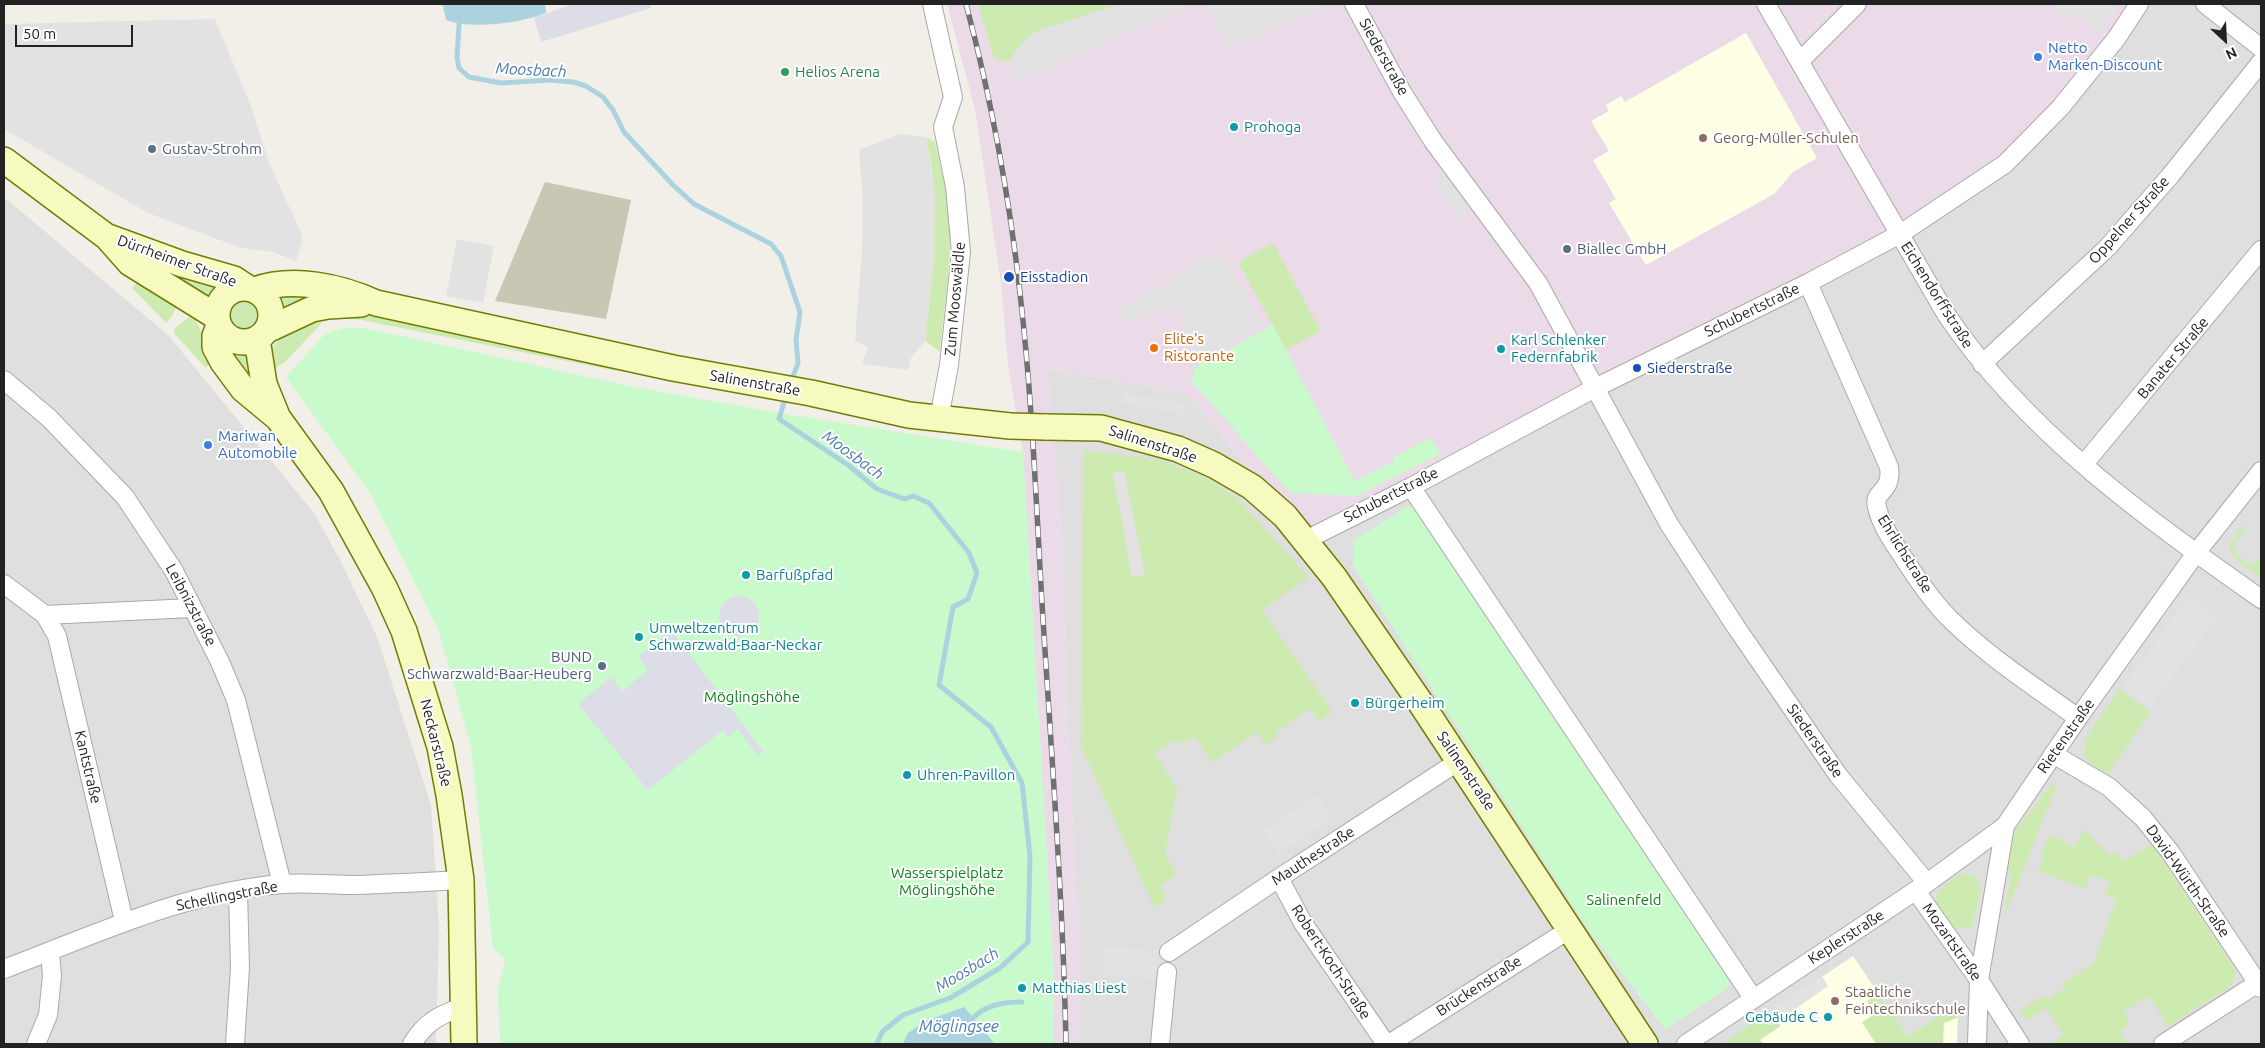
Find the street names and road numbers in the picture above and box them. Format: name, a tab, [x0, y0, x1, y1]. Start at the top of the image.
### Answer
street label: Siederstraße	[1355, 15, 1413, 99]
street label: Oppelner Straße	[2085, 172, 2173, 268]
street label: Dürrheimer Straße	[115, 231, 239, 291]
street label: Eichendorffstraße	[1897, 238, 1977, 352]
street label: Zum Mooswäldle	[941, 241, 969, 357]
street label: Schubertstraße	[1701, 279, 1803, 341]
street label: Banater Straße	[2134, 313, 2212, 403]
street label: Salinenstraße	[708, 366, 802, 400]
street label: Salinenstraße	[1107, 421, 1199, 467]
street label: Schubertstraße	[1341, 463, 1441, 527]
street label: Ehrlichstraße	[1874, 512, 1936, 596]
street label: Leibnizstraße	[162, 561, 220, 649]
street label: Rietenstraße	[2034, 695, 2098, 777]
street label: Neckarstraße	[416, 697, 456, 789]
street label: Siederstraße	[1783, 701, 1847, 781]
street label: Salinenstraße	[1433, 728, 1499, 814]
street label: Kantstraße	[71, 729, 105, 805]
street label: David-Würth-Straße	[2142, 821, 2234, 941]
street label: Mauthestraße	[1268, 823, 1358, 889]
street label: Schellingstraße	[174, 877, 280, 915]
street label: Mozartstraße	[1919, 900, 1985, 984]
street label: Robert-Koch-Straße	[1287, 901, 1375, 1023]
street label: Keplerstraße	[1805, 906, 1887, 968]
street label: Brückenstraße	[1433, 952, 1525, 1020]

